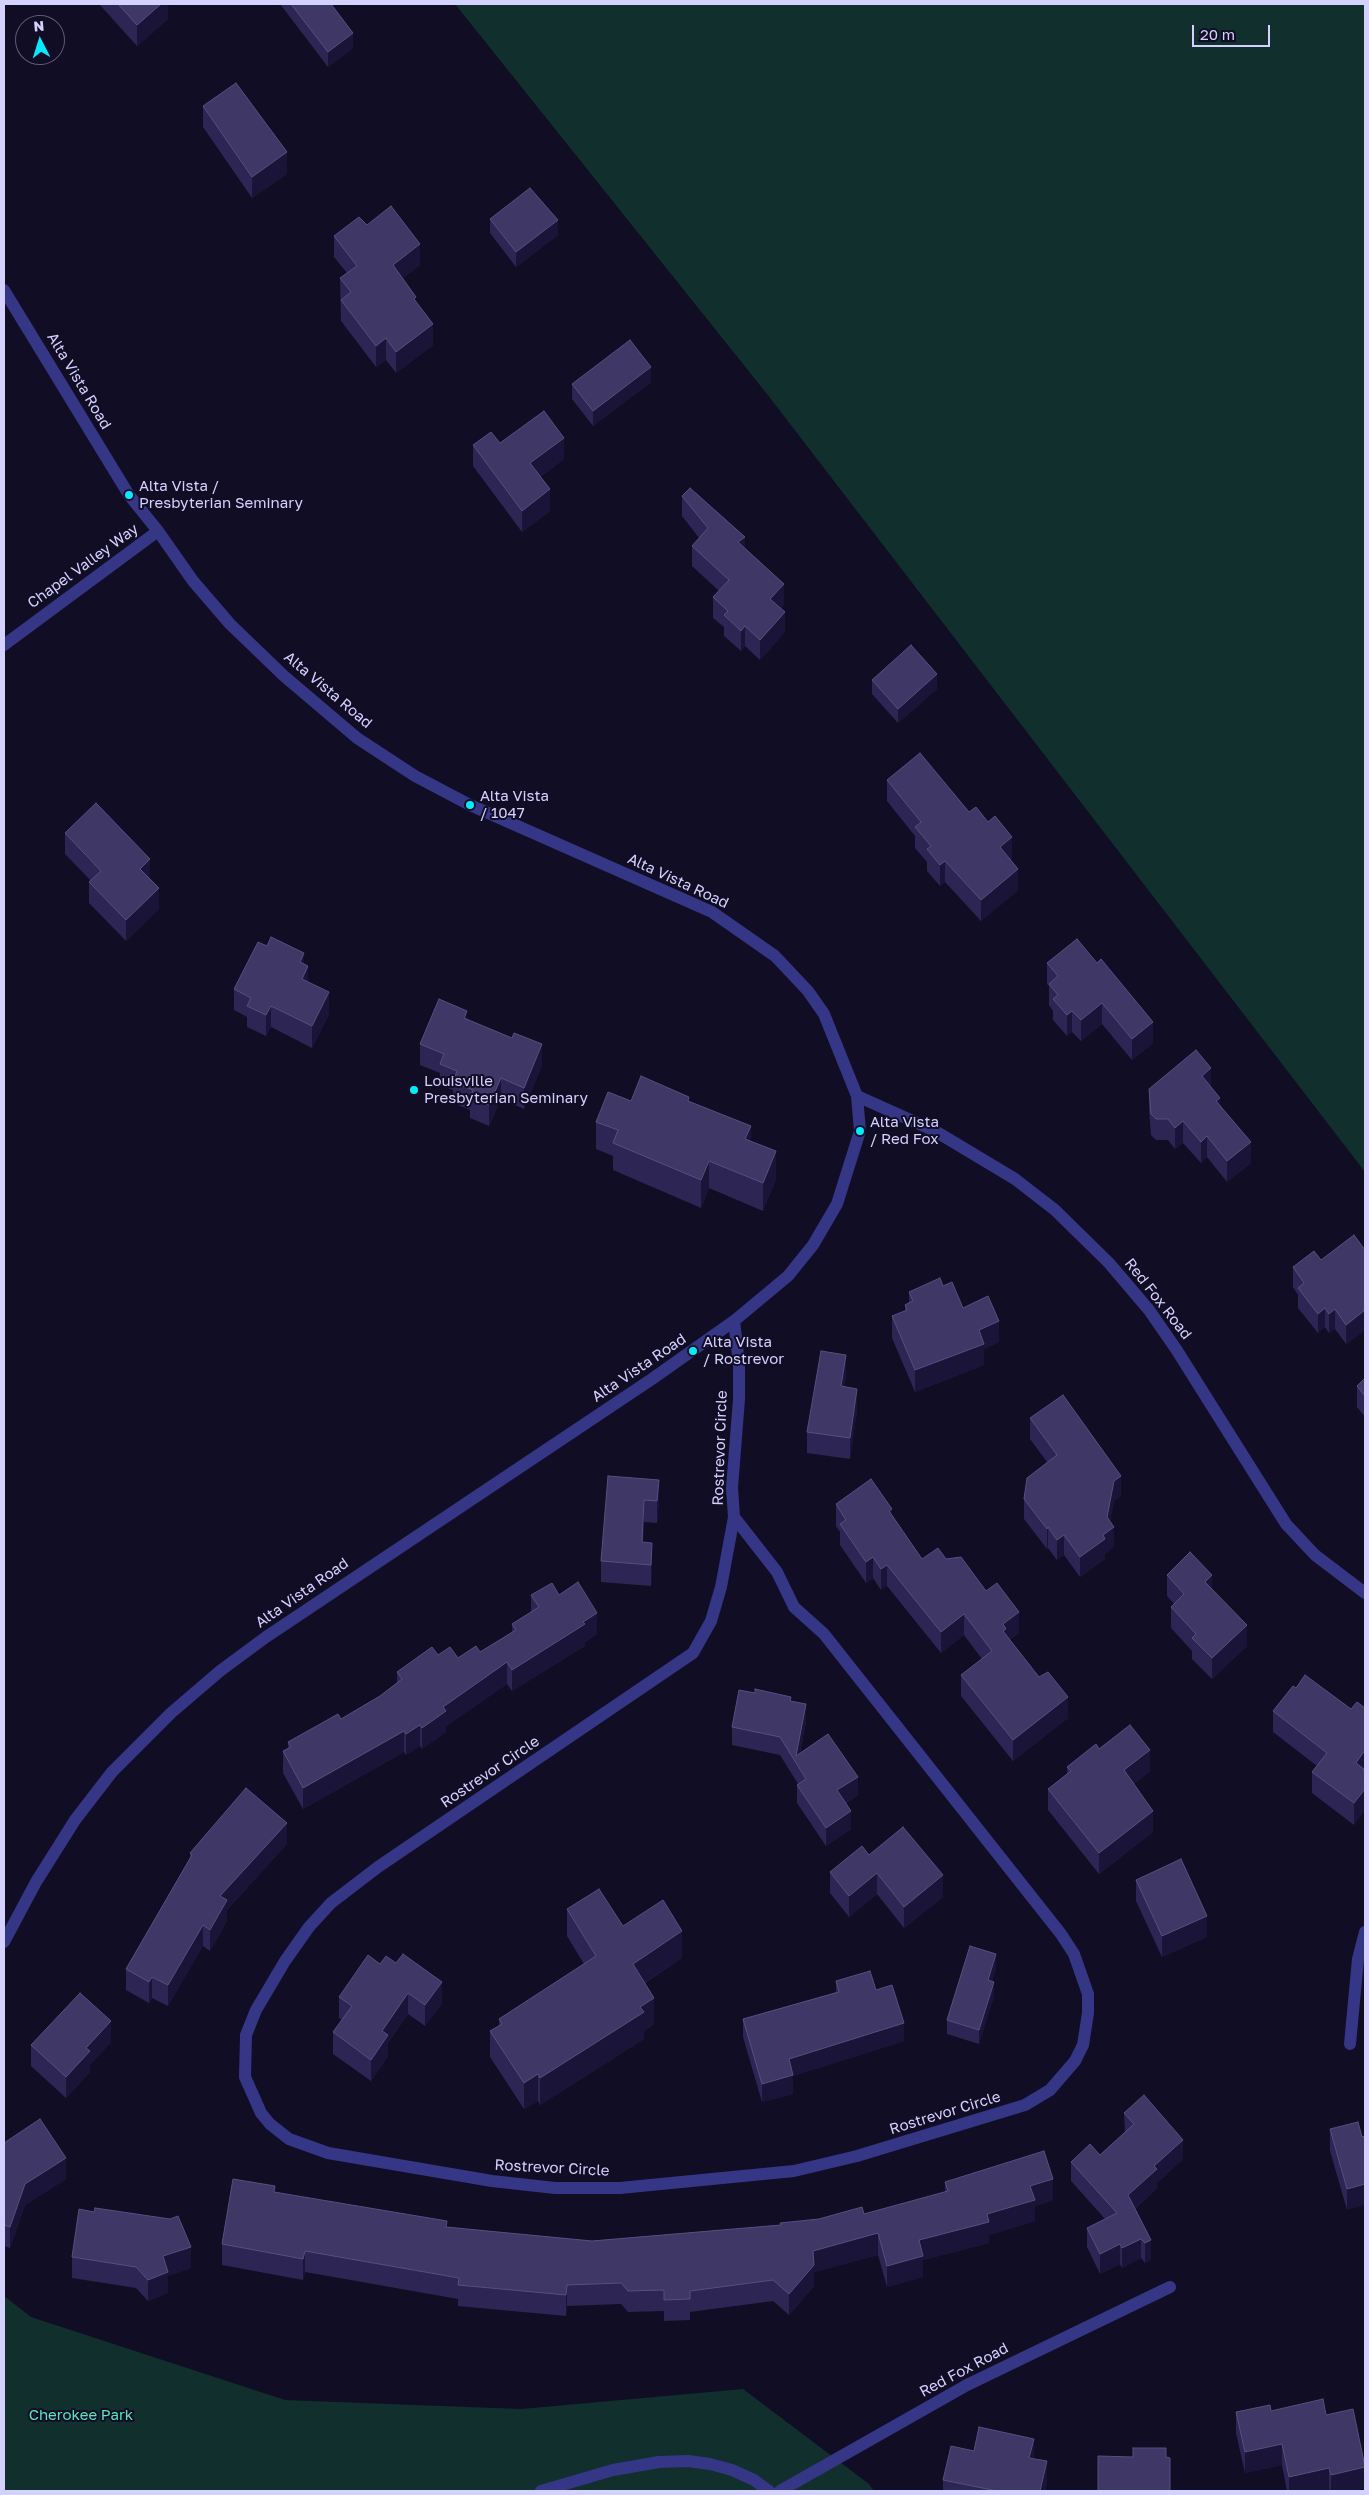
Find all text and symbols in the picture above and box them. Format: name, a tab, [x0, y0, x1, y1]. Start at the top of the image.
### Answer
north arrow	[15, 15, 65, 65]
scale bar	[1194, 15, 1272, 47]
text: N	[33, 17, 45, 34]
text: 20 m	[1200, 25, 1235, 43]
street label: Alta Vista Road	[43, 329, 115, 433]
place label: Alta Vista / Presbyterian Seminary	[139, 477, 303, 512]
marker: Alta Vista / Presbyterian Seminary	[123, 489, 135, 501]
street label: Chapel Valley Way	[24, 520, 142, 612]
street label: Alta Vista Road	[280, 648, 376, 732]
place label: Alta Vista / 1047	[480, 787, 549, 822]
marker: Alta Vista / 1047	[464, 799, 476, 811]
street label: Alta Vista Road	[625, 850, 731, 912]
place label: Louisville Presbyterian Seminary	[424, 1072, 588, 1107]
marker: Louisville Presbyterian Seminary	[408, 1084, 420, 1096]
place label: Alta Vista / Red Fox	[870, 1113, 939, 1148]
marker: Alta Vista / Red Fox	[854, 1125, 866, 1137]
street label: Red Fox Road	[1121, 1255, 1195, 1343]
street label: Alta Vista Road	[589, 1330, 689, 1406]
place label: Alta Vista / Rostrevor	[703, 1333, 784, 1368]
marker: Alta Vista / Rostrevor	[687, 1345, 699, 1357]
street label: Rostrevor Circle	[709, 1390, 731, 1506]
street label: Alta Vista Road	[252, 1554, 352, 1632]
street label: Rostrevor Circle	[437, 1732, 543, 1812]
street label: Rostrevor Circle	[887, 2088, 1003, 2138]
street label: Rostrevor Circle	[494, 2156, 610, 2180]
street label: Red Fox Road	[917, 2339, 1011, 2401]
park label: Cherokee Park	[29, 2406, 133, 2424]

